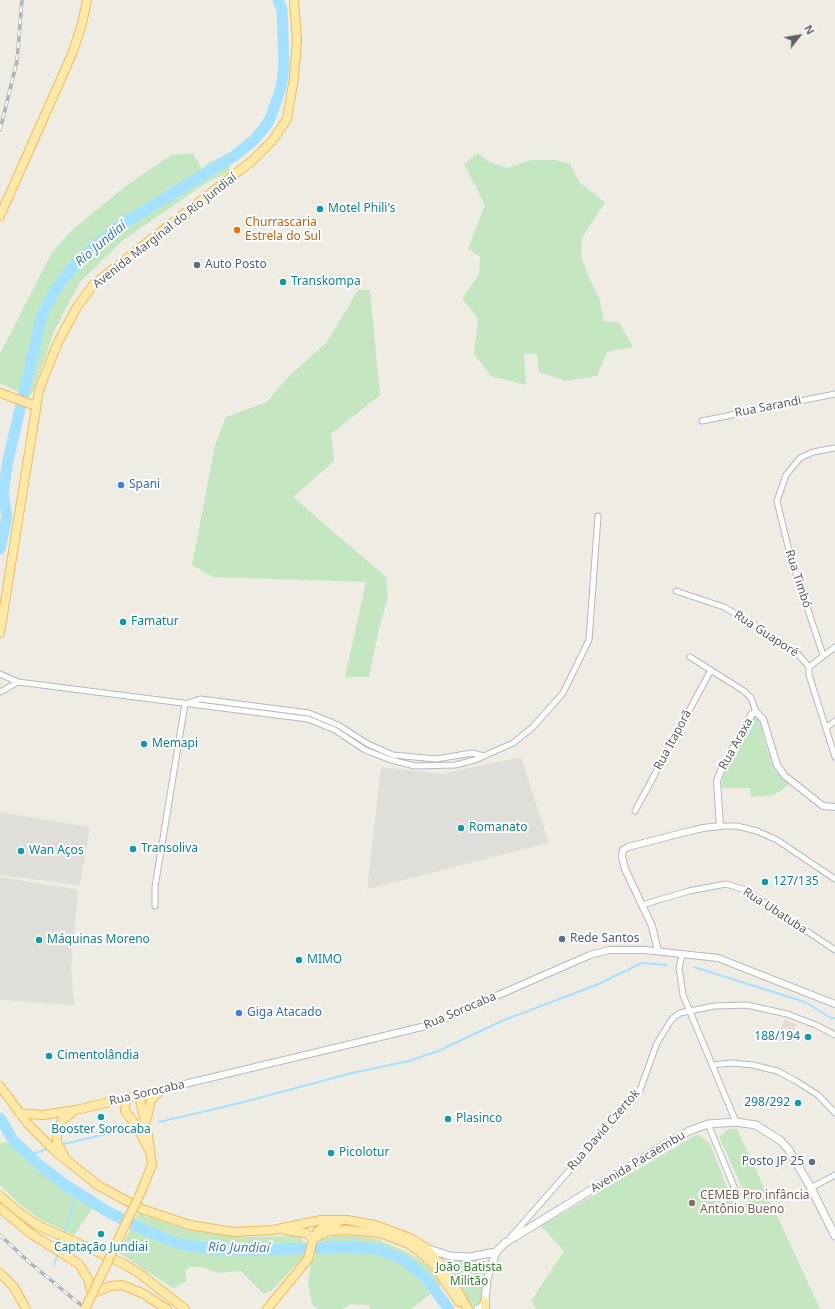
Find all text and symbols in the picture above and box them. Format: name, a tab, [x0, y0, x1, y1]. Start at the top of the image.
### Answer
north arrow	[779, 16, 819, 56]
text: N	[801, 22, 818, 37]
street label: Avenida Marginal do Rio Jundiaí	[90, 170, 240, 292]
place label: Motel Phili's	[328, 202, 396, 216]
marker: Motel Phili's	[315, 204, 325, 214]
place label: Churrascaria Estrela do Sul	[245, 216, 321, 244]
water label: Rio Jundiaí	[72, 218, 130, 270]
marker: Churrascaria Estrela do Sul	[232, 225, 242, 235]
place label: Auto Posto	[205, 258, 267, 272]
marker: Auto Posto	[192, 260, 202, 270]
place label: Transkompa	[291, 275, 361, 289]
marker: Transkompa	[278, 277, 288, 287]
street label: Rua Sarandi	[734, 394, 802, 420]
place label: Spani	[129, 478, 160, 492]
marker: Spani	[116, 480, 126, 490]
street label: Rua Timbó	[782, 548, 814, 610]
street label: Rua Guaporé	[731, 608, 801, 660]
place label: Famatur	[131, 615, 179, 629]
marker: Famatur	[118, 617, 128, 627]
street label: Rua Itaporã	[651, 708, 695, 772]
street label: Rua Araxa	[716, 716, 756, 772]
place label: Memapi	[152, 737, 198, 751]
marker: Memapi	[139, 739, 149, 749]
place label: Romanato	[469, 821, 527, 835]
marker: Romanato	[456, 823, 466, 833]
place label: Transoliva	[141, 842, 198, 856]
place label: Wan Aços	[29, 844, 84, 858]
marker: Transoliva	[128, 844, 138, 854]
marker: Wan Aços	[16, 846, 26, 856]
place label: 127/135	[773, 875, 819, 889]
marker: 127/135	[760, 877, 770, 887]
street label: Rua Ubatuba	[740, 885, 810, 937]
place label: Rede Santos	[570, 932, 640, 946]
place label: Máquinas Moreno	[47, 933, 150, 947]
marker: Rede Santos	[557, 934, 567, 944]
marker: Máquinas Moreno	[34, 935, 44, 945]
place label: MIMO	[307, 953, 342, 967]
marker: MIMO	[294, 955, 304, 965]
street label: Rua Sorocaba	[422, 989, 498, 1033]
place label: Giga Atacado	[247, 1006, 322, 1020]
marker: Giga Atacado	[234, 1008, 244, 1018]
place label: 188/194	[754, 1030, 800, 1044]
marker: 188/194	[803, 1032, 813, 1042]
place label: Cimentolândia	[57, 1049, 139, 1063]
marker: Cimentolândia	[44, 1051, 54, 1061]
street label: Rua Sorocaba	[108, 1077, 186, 1109]
street label: Rua David Czertok	[565, 1086, 643, 1174]
place label: 298/292	[744, 1096, 790, 1110]
marker: 298/292	[793, 1098, 803, 1108]
marker: Booster Sorocaba	[96, 1112, 106, 1122]
place label: Plasinco	[456, 1112, 502, 1126]
marker: Plasinco	[443, 1114, 453, 1124]
place label: Booster Sorocaba	[51, 1123, 151, 1137]
street label: Avenida Pacaembu	[588, 1128, 688, 1196]
place label: Picolotur	[339, 1146, 389, 1160]
marker: Picolotur	[326, 1148, 336, 1158]
place label: Posto JP 25	[742, 1155, 804, 1169]
marker: Posto JP 25	[807, 1157, 817, 1167]
place label: CEMEB Pro infância Antônio Bueno	[700, 1189, 809, 1217]
marker: CEMEB Pro infância Antônio Bueno	[687, 1198, 697, 1208]
marker: Captação Jundiai	[96, 1229, 106, 1239]
water label: Rio Jundiaí	[208, 1240, 270, 1256]
place label: Captação Jundiai	[54, 1241, 148, 1255]
park label: João Batista Militão	[436, 1261, 502, 1289]

